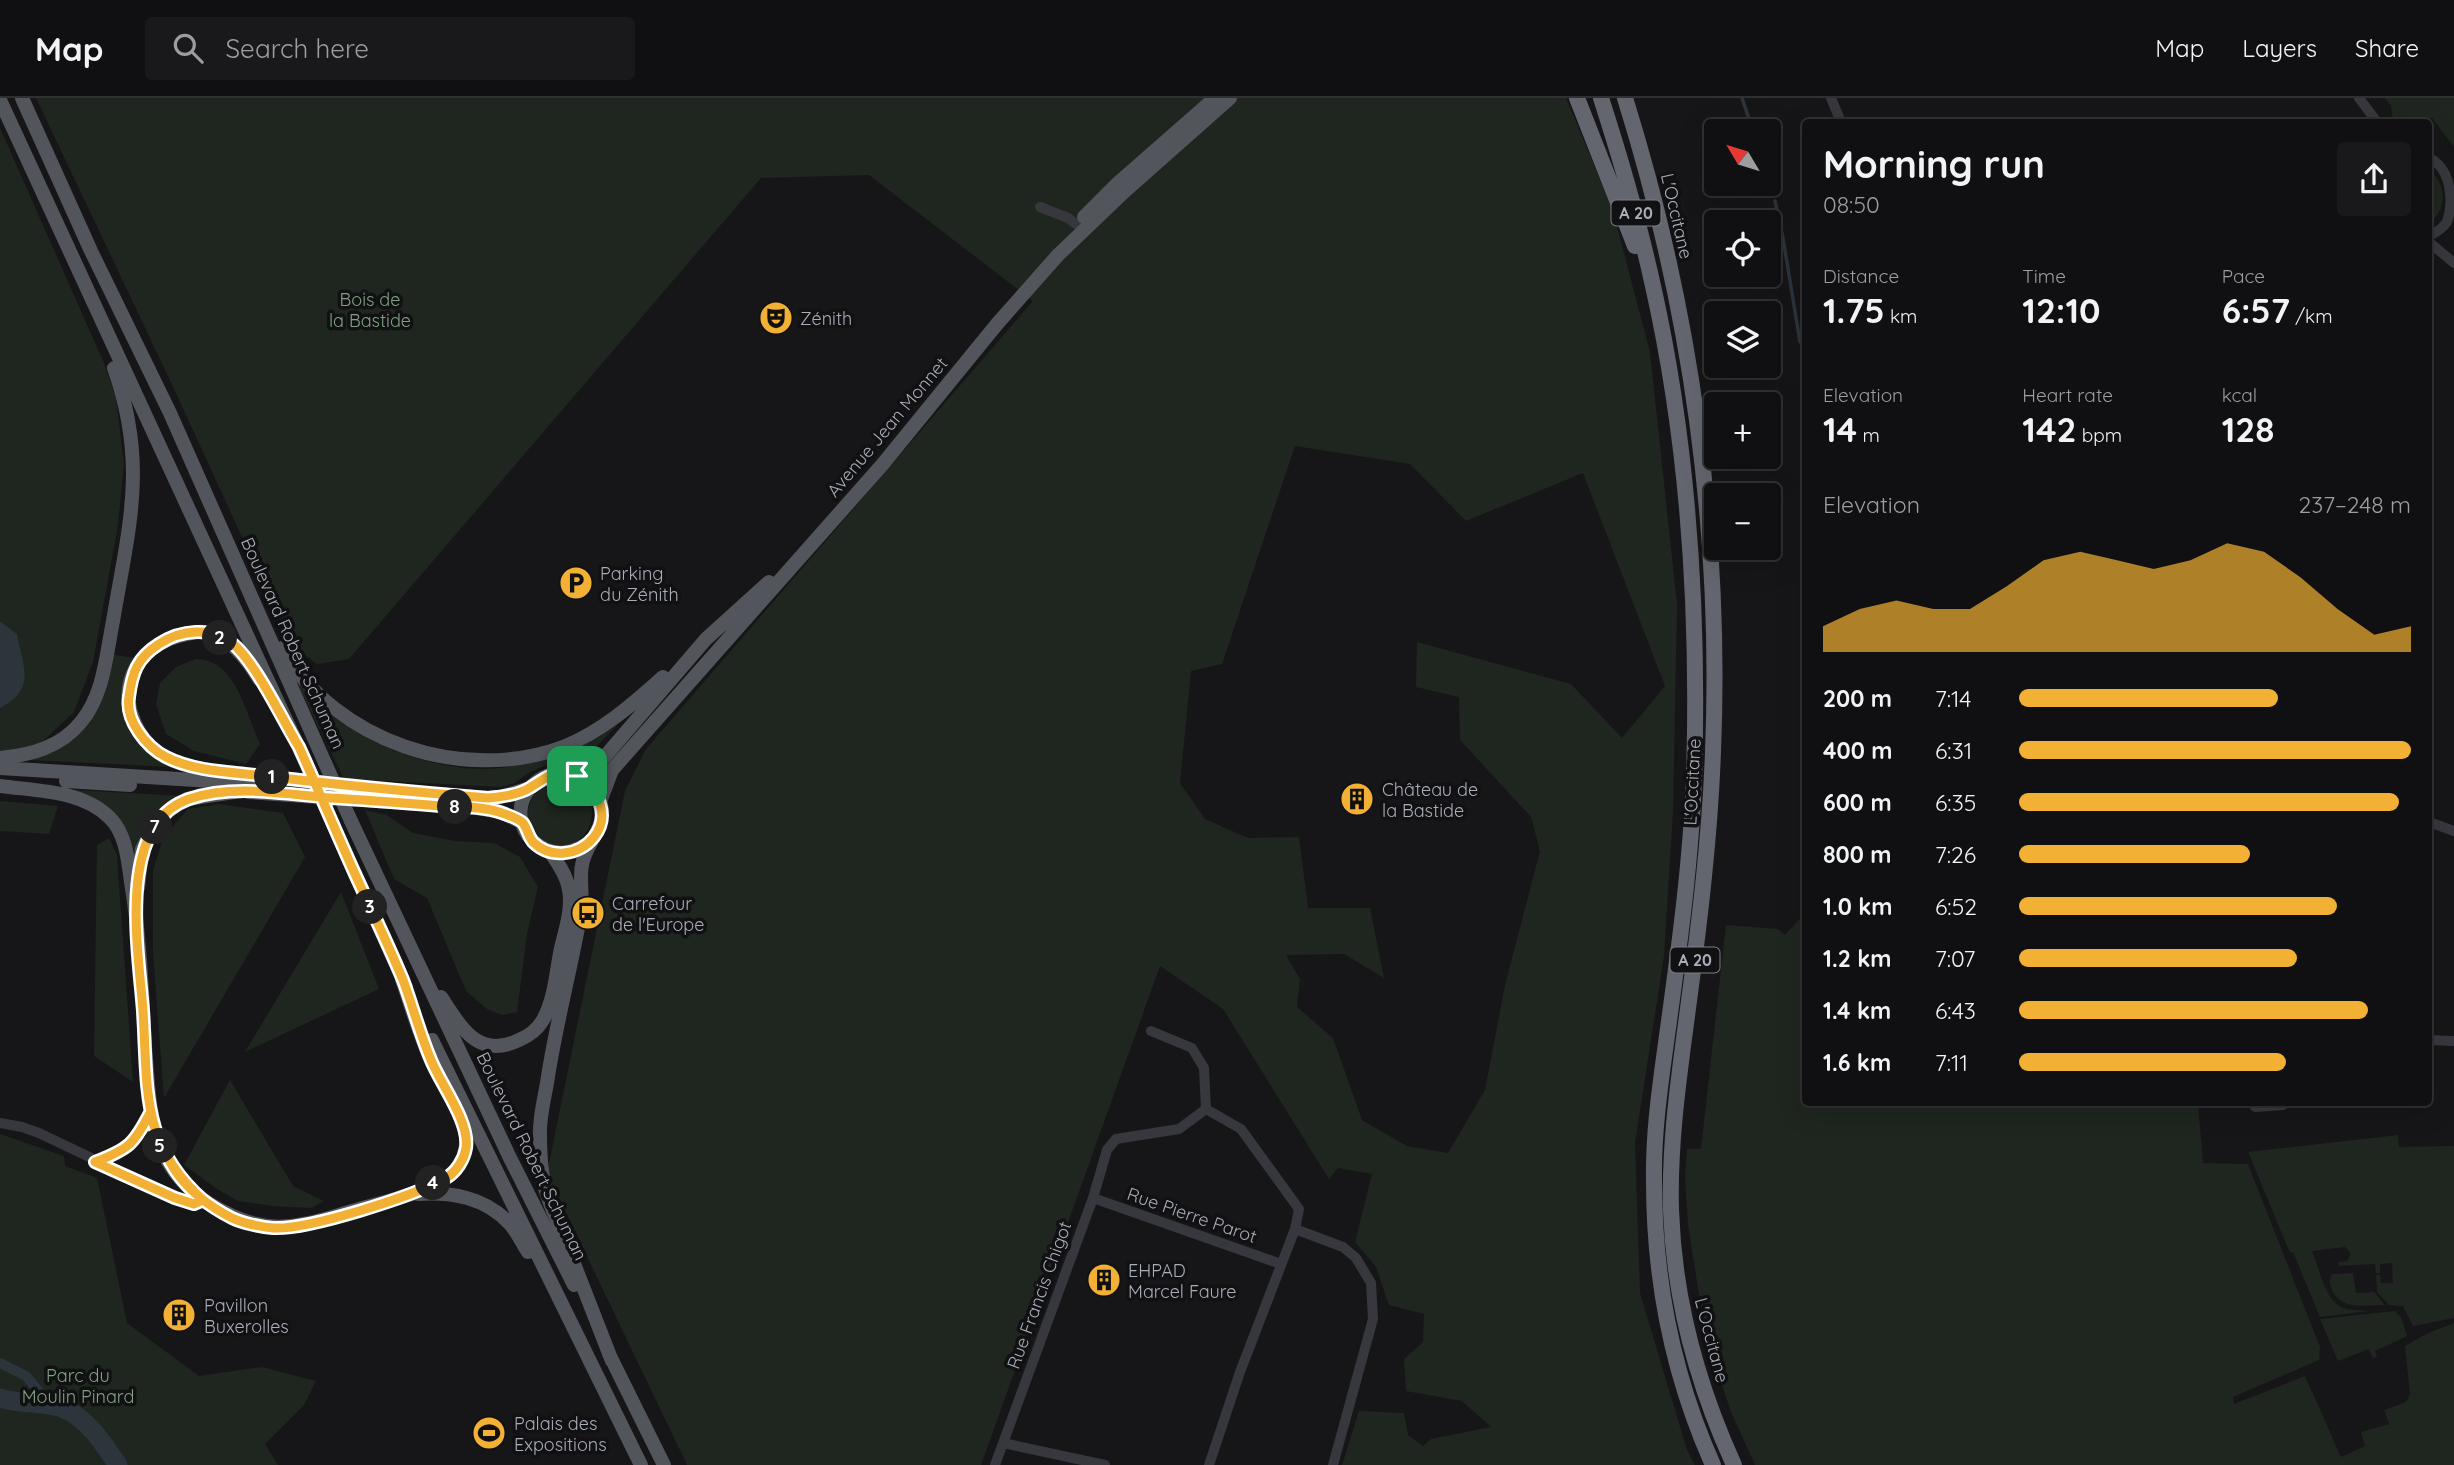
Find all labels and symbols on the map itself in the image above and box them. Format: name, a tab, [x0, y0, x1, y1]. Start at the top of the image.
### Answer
north arrow	[1704, 119, 1782, 196]
street label: L'Occitane	[1656, 171, 1698, 261]
road number: A 20	[1612, 200, 1660, 225]
park label: Bois de la Bastide	[329, 288, 411, 332]
theatre icon: Zénith	[757, 299, 795, 337]
place label: Zénith	[800, 307, 852, 330]
street label: Avenue Jean Monnet	[822, 352, 952, 502]
street label: Boulevard Robert Schuman	[236, 534, 350, 752]
place label: Parking du Zénith	[600, 562, 679, 606]
parking icon: Parking du Zénith	[557, 564, 595, 602]
pin: 2	[202, 620, 238, 656]
street label: L'Occitane	[1678, 738, 1706, 826]
pin	[547, 746, 607, 806]
pin: 1	[254, 760, 290, 794]
place label: Château de la Bastide	[1382, 778, 1478, 822]
building icon: Château de la Bastide	[1338, 780, 1376, 818]
pin: 8	[438, 790, 472, 824]
pin: 7	[138, 810, 172, 844]
pin: 3	[352, 890, 388, 924]
place label: Carrefour de l'Europe	[612, 892, 704, 936]
bus stop icon: Carrefour de l'Europe	[569, 894, 607, 932]
road number: A 20	[1670, 947, 1720, 972]
street label: Boulevard Robert Schuman	[471, 1048, 593, 1264]
pin: 5	[142, 1128, 178, 1164]
pin: 4	[416, 1166, 450, 1200]
street label: Rue Pierre Parot	[1124, 1182, 1260, 1248]
street label: Rue Francis Chigot	[1002, 1218, 1076, 1372]
place label: EHPAD Marcel Faure	[1128, 1259, 1236, 1303]
building icon: EHPAD Marcel Faure	[1085, 1261, 1123, 1299]
place label: Pavillon Buxerolles	[204, 1294, 289, 1338]
street label: L'Occitane	[1690, 1295, 1734, 1385]
building icon: Pavillon Buxerolles	[160, 1296, 198, 1334]
park label: Parc du Moulin Pinard	[22, 1364, 134, 1408]
place label: Palais des Expositions	[514, 1412, 607, 1456]
sports icon: Palais des Expositions	[470, 1414, 508, 1452]

